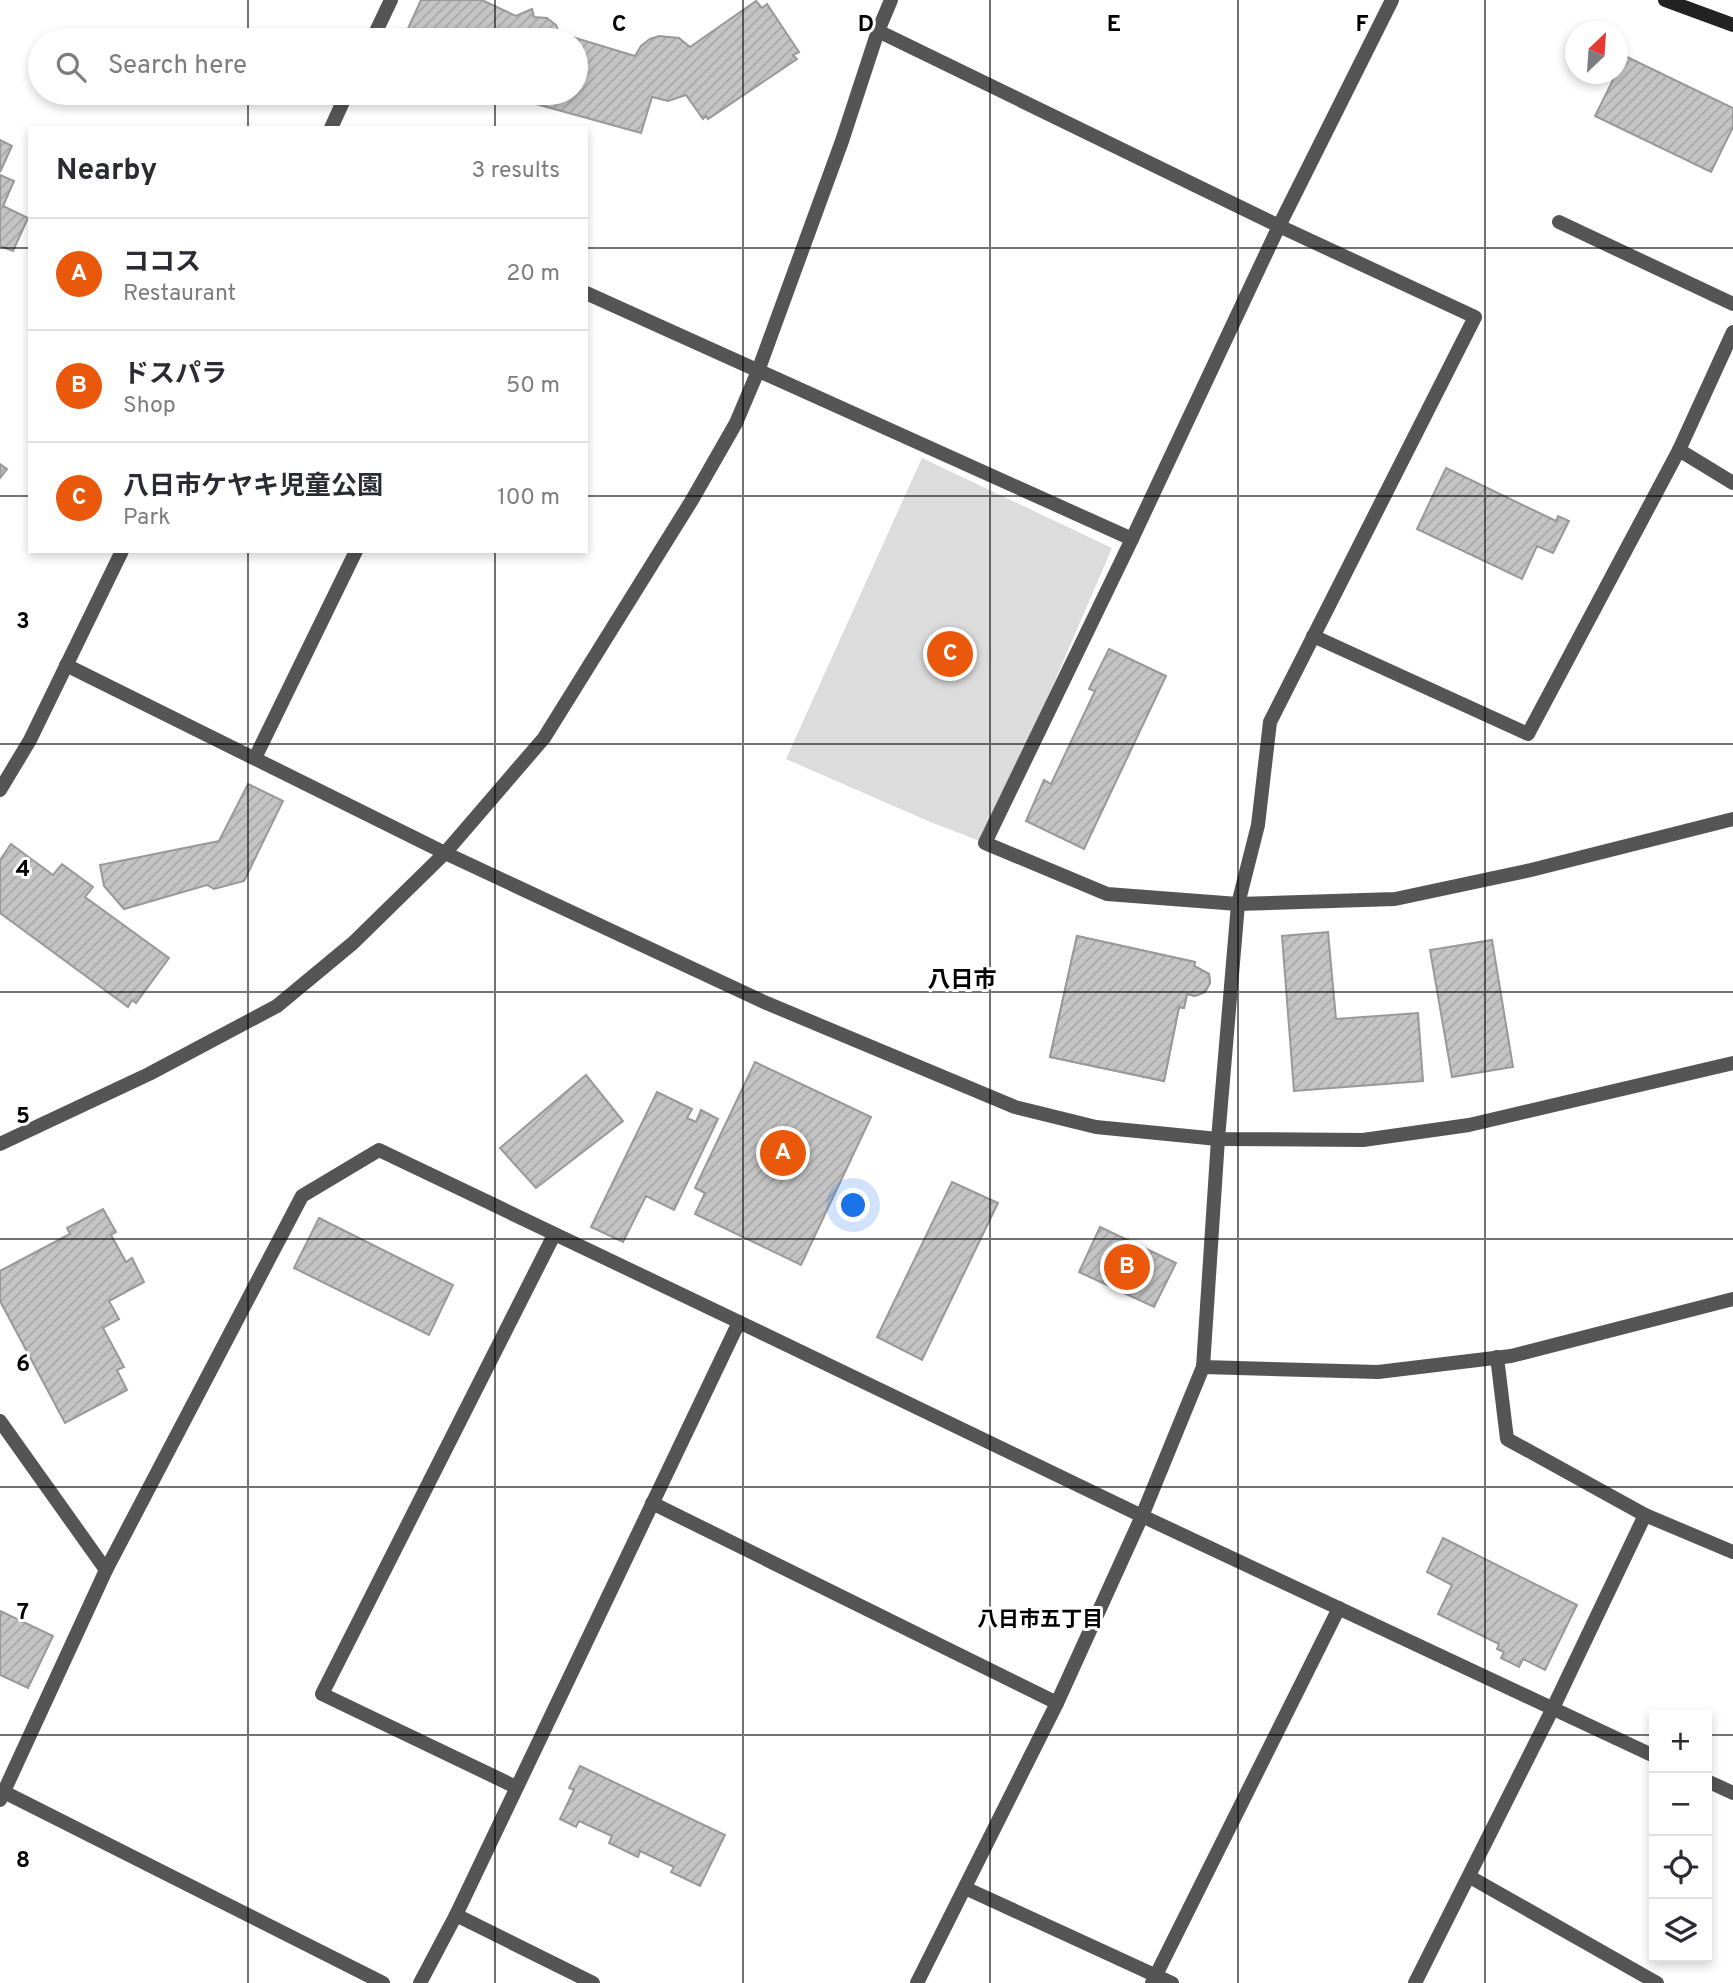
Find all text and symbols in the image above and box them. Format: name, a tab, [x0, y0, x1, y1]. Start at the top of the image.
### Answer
text: C	[612, 11, 626, 40]
text: D	[858, 11, 874, 40]
text: E	[1107, 11, 1121, 40]
text: F	[1355, 11, 1369, 40]
north arrow	[1565, 21, 1628, 84]
search box	[28, 28, 588, 105]
icon: search	[52, 48, 90, 86]
text: Search here	[108, 50, 247, 83]
text: Nearby	[56, 153, 157, 190]
text: 3 results	[471, 157, 560, 186]
text: ココス	[123, 247, 201, 280]
text: A	[71, 260, 87, 289]
text: 20 m	[506, 260, 560, 289]
text: Restaurant	[123, 280, 236, 309]
text: ドスパラ	[123, 359, 227, 392]
text: B	[71, 372, 87, 401]
text: 50 m	[506, 372, 560, 401]
text: Shop	[123, 392, 176, 421]
text: 八日市ケヤキ児童公園	[123, 471, 383, 504]
text: C	[72, 484, 86, 513]
text: 100 m	[497, 484, 560, 513]
text: Park	[123, 504, 170, 533]
text: 3	[16, 608, 30, 637]
pin: C	[927, 628, 973, 680]
text: 4	[16, 856, 30, 885]
district label: 八日市	[928, 967, 997, 996]
text: 5	[16, 1103, 30, 1132]
pin: A	[760, 1127, 806, 1179]
your location	[836, 1188, 870, 1222]
pin: B	[1104, 1241, 1150, 1293]
text: 6	[16, 1351, 30, 1380]
text: 7	[17, 1599, 29, 1628]
district label: 八日市五丁目	[977, 1607, 1103, 1634]
map controls	[1649, 1710, 1712, 1962]
button: +	[1649, 1710, 1712, 1773]
button: −	[1649, 1773, 1712, 1836]
button: locate	[1649, 1836, 1712, 1899]
text: 8	[16, 1847, 30, 1876]
button: layers	[1649, 1899, 1712, 1962]

